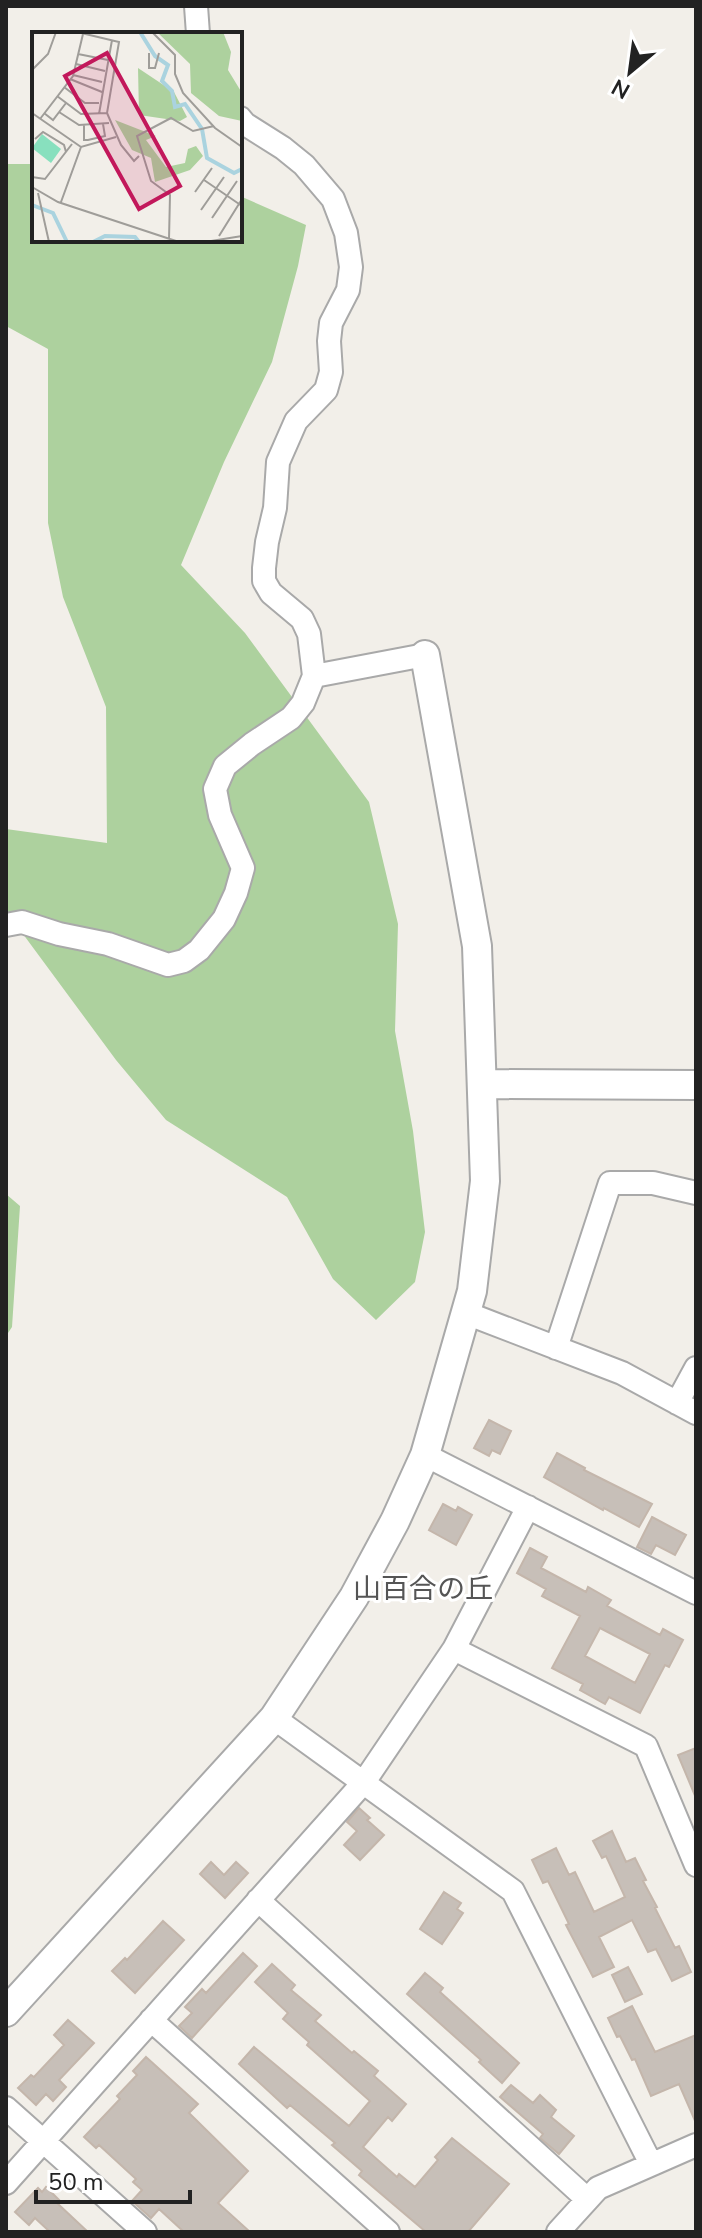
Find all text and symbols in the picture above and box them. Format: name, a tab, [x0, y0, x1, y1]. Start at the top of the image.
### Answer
inset map	[32, 32, 242, 242]
north arrow	[590, 32, 670, 112]
text: N	[606, 72, 635, 106]
district label: 山百合の丘	[353, 1570, 493, 1608]
scale bar	[36, 2154, 190, 2204]
text: 50 m	[48, 2166, 104, 2198]

